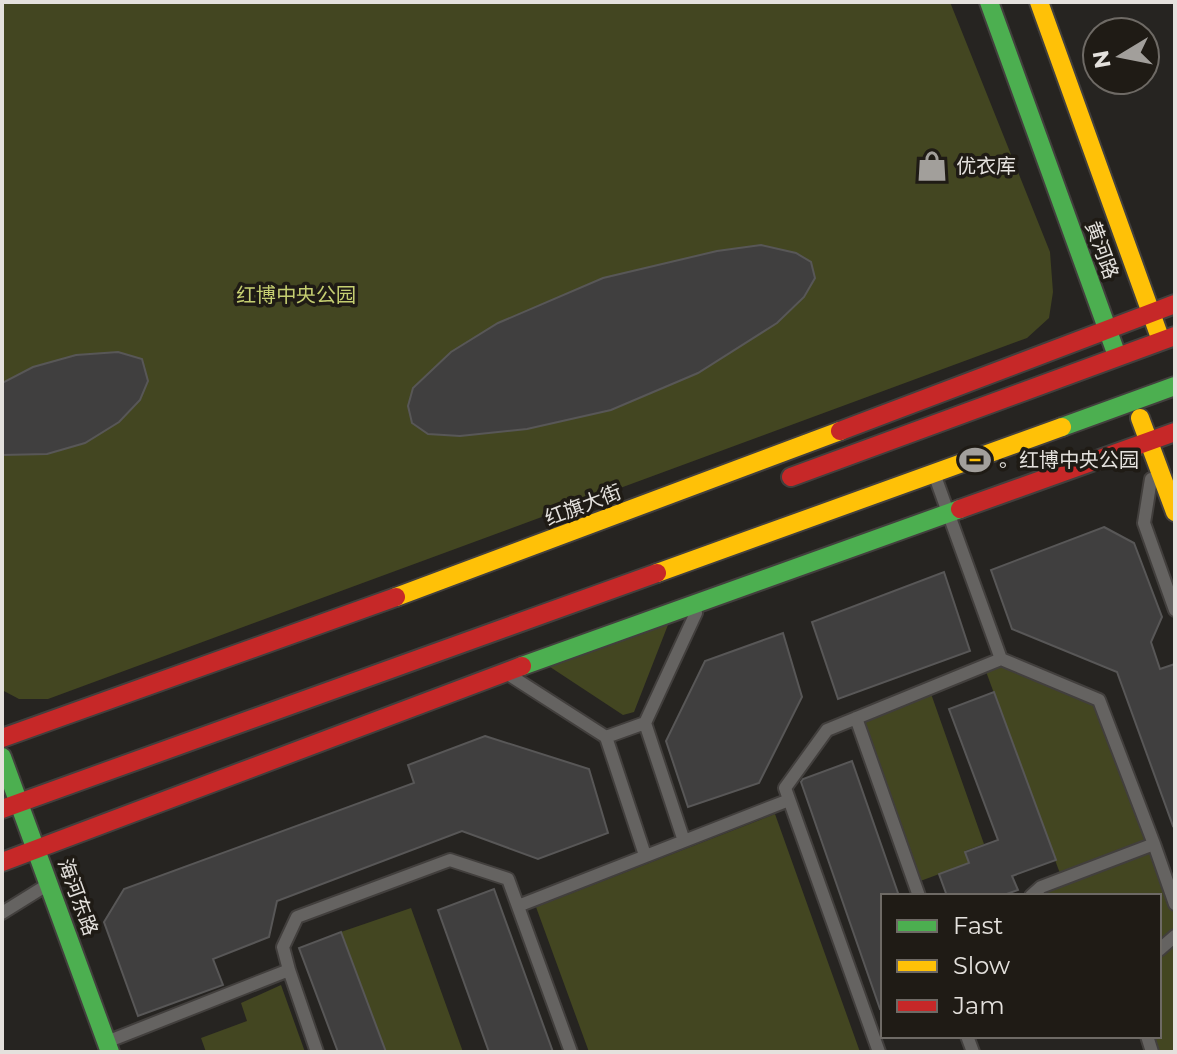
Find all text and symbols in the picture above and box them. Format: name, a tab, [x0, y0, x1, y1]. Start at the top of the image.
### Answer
north arrow	[1081, 16, 1161, 96]
text: N	[1087, 48, 1117, 70]
shop icon: 优衣库	[915, 149, 949, 183]
place label: 优衣库	[956, 154, 1016, 178]
street label: 黄河路	[1080, 218, 1124, 282]
park label: 红博中央公园	[236, 283, 356, 307]
sports icon: 。红博中央公园	[958, 443, 992, 477]
place label: 。红博中央公园	[999, 448, 1139, 472]
street label: 红旗大街	[541, 479, 625, 531]
street label: 海河东路	[53, 855, 103, 939]
legend	[881, 894, 1161, 1038]
text: Fast	[953, 911, 1004, 940]
text: Slow	[953, 951, 1010, 980]
text: Jam	[952, 991, 1005, 1020]

